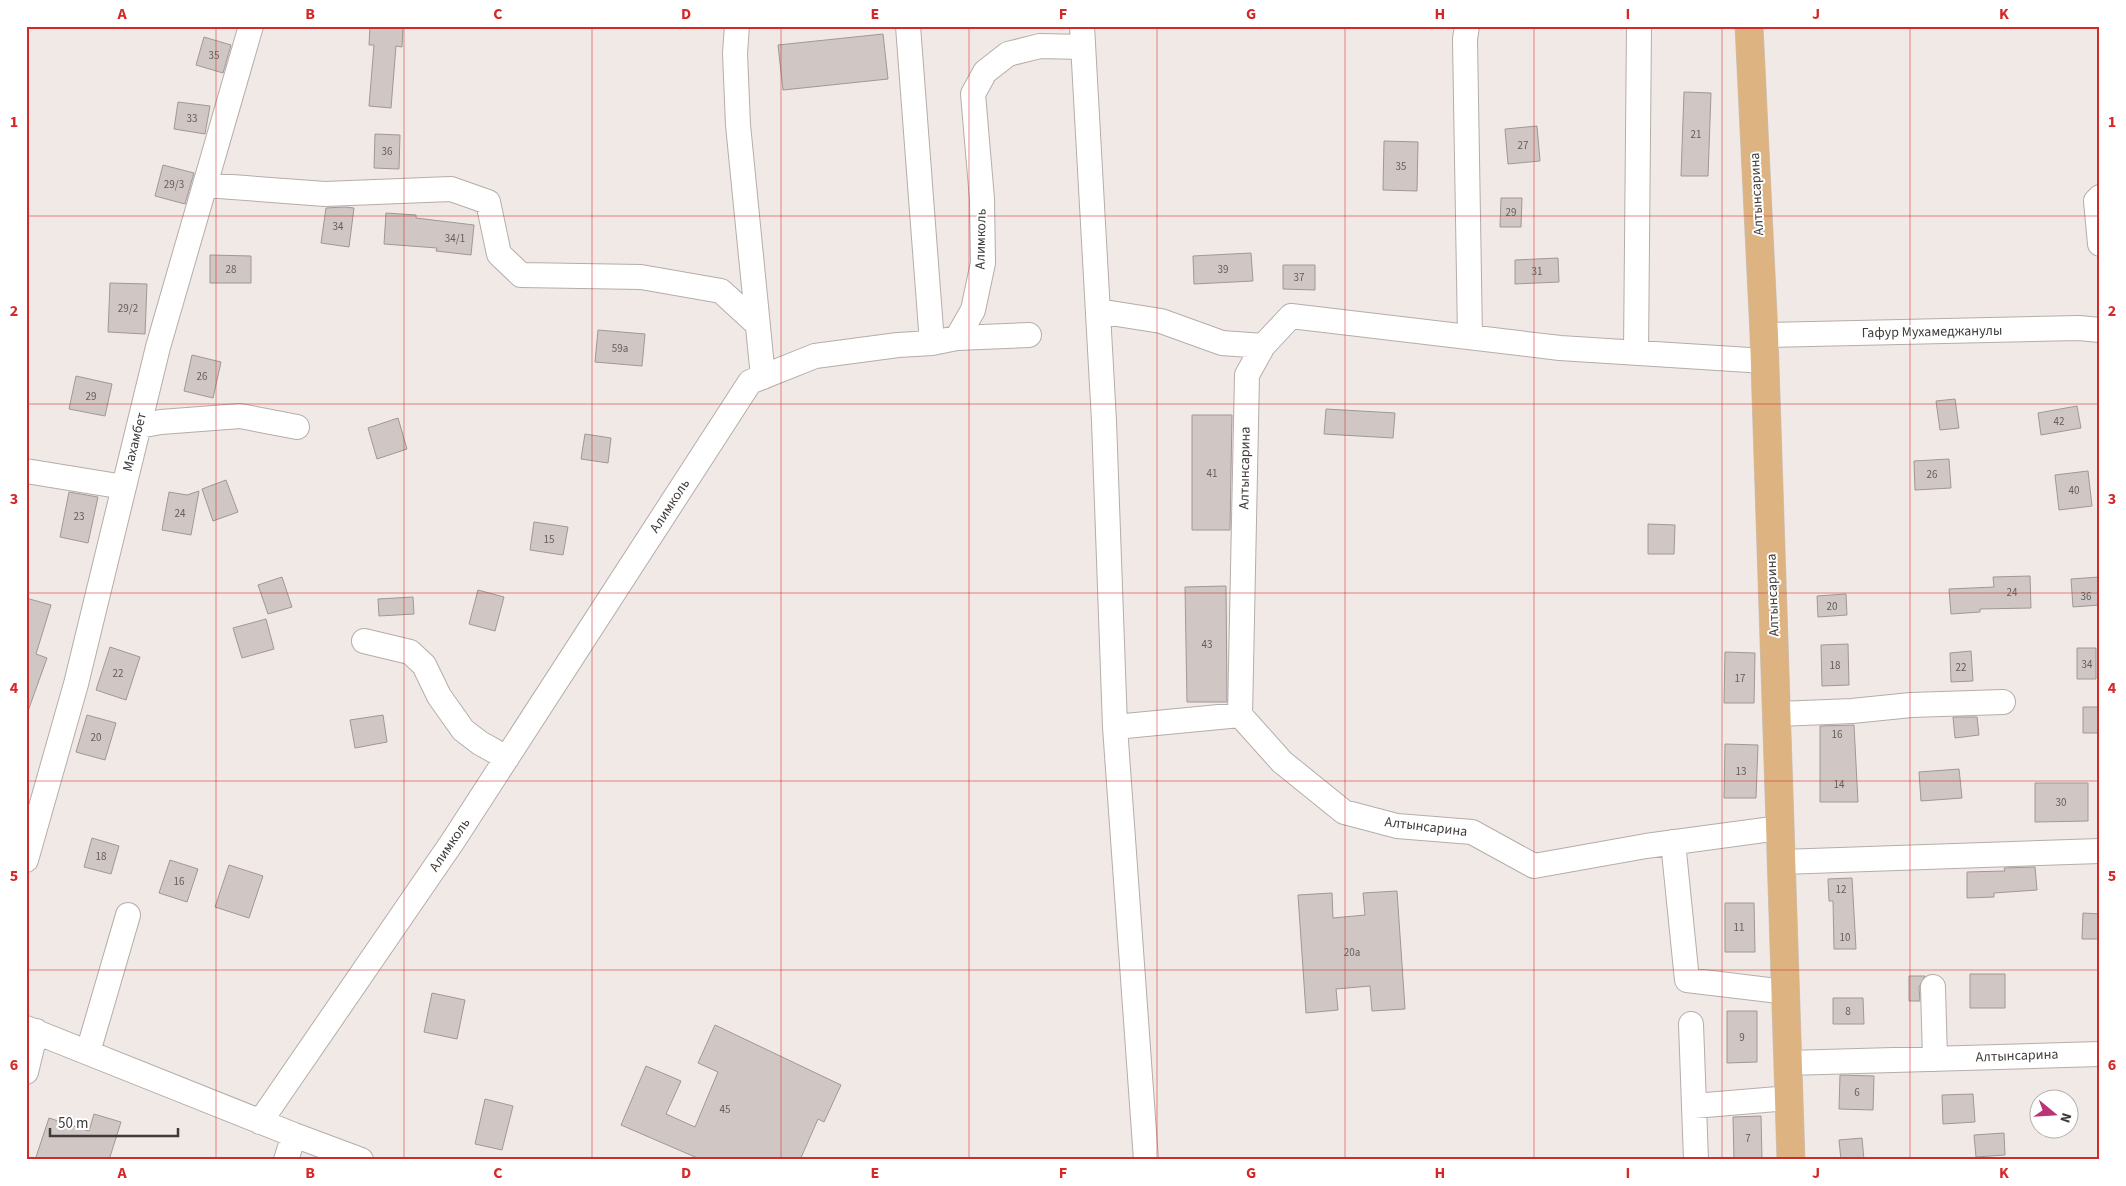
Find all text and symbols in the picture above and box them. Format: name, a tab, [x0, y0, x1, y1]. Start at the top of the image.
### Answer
text: A	[116, 3, 127, 25]
text: B	[305, 3, 315, 25]
text: C	[493, 3, 503, 25]
text: D	[681, 3, 691, 25]
text: E	[871, 3, 879, 25]
text: F	[1059, 3, 1067, 25]
text: G	[1246, 3, 1256, 25]
text: H	[1435, 3, 1445, 25]
text: I	[1626, 3, 1630, 25]
text: J	[1812, 3, 1820, 25]
text: K	[1999, 3, 2009, 25]
house number: 35	[209, 48, 219, 63]
text: 1	[10, 111, 18, 133]
house number: 33	[187, 111, 197, 126]
text: 1	[2108, 111, 2116, 133]
house number: 21	[1691, 127, 1701, 142]
house number: 27	[1518, 138, 1528, 153]
house number: 36	[382, 144, 393, 159]
street label: Алтынсарина	[1745, 152, 1769, 236]
house number: 35	[1396, 159, 1406, 174]
house number: 29/3	[164, 177, 184, 192]
house number: 29	[1506, 205, 1516, 220]
street label: Алимколь	[970, 208, 992, 270]
house number: 34	[333, 219, 344, 234]
house number: 34/1	[445, 231, 465, 246]
house number: 28	[226, 262, 237, 277]
house number: 39	[1218, 262, 1228, 277]
house number: 31	[1532, 264, 1542, 279]
house number: 37	[1294, 270, 1304, 285]
text: 2	[10, 300, 18, 322]
text: 2	[2108, 300, 2116, 322]
house number: 29/2	[118, 301, 138, 316]
street label: Гафур Мухамеджанулы	[1861, 321, 2003, 343]
house number: 59а	[612, 341, 628, 356]
house number: 26	[197, 369, 208, 384]
house number: 29	[86, 389, 96, 404]
street label: Махамбет	[118, 410, 152, 474]
house number: 42	[2054, 414, 2064, 429]
street label: Алтынсарина	[1234, 426, 1256, 510]
house number: 41	[1207, 466, 1217, 481]
house number: 26	[1927, 467, 1938, 482]
street label: Алимколь	[645, 475, 695, 537]
house number: 40	[2069, 483, 2079, 498]
text: 3	[10, 488, 18, 510]
text: 3	[2108, 488, 2116, 510]
house number: 24	[175, 506, 186, 521]
house number: 23	[74, 509, 84, 524]
house number: 15	[544, 532, 554, 547]
street label: Алтынсарина	[1762, 553, 1784, 637]
house number: 24	[2007, 585, 2018, 600]
house number: 36	[2081, 589, 2092, 604]
house number: 20	[1827, 599, 1837, 614]
house number: 43	[1202, 637, 1212, 652]
house number: 34	[2082, 657, 2093, 672]
house number: 18	[1830, 658, 1841, 673]
house number: 22	[1956, 660, 1966, 675]
house number: 22	[113, 666, 123, 681]
house number: 17	[1735, 671, 1745, 686]
text: 4	[10, 677, 19, 699]
text: 4	[2108, 677, 2117, 699]
house number: 16	[1832, 727, 1843, 742]
house number: 20	[91, 730, 101, 745]
house number: 13	[1736, 764, 1746, 779]
house number: 14	[1834, 777, 1845, 792]
house number: 30	[2056, 795, 2066, 810]
street label: Алтынсарина	[1384, 812, 1468, 842]
street label: Алимколь	[425, 814, 475, 876]
house number: 18	[96, 849, 107, 864]
text: 5	[10, 865, 18, 887]
text: 5	[2108, 865, 2116, 887]
house number: 16	[174, 874, 185, 889]
house number: 12	[1836, 882, 1846, 897]
house number: 11	[1734, 920, 1744, 935]
house number: 10	[1840, 930, 1850, 945]
house number: 20а	[1344, 945, 1360, 960]
house number: 8	[1845, 1004, 1851, 1019]
house number: 9	[1739, 1030, 1745, 1045]
street label: Алтынсарина	[1975, 1045, 2059, 1067]
text: 6	[10, 1054, 18, 1076]
text: 6	[2108, 1054, 2116, 1076]
house number: 6	[1854, 1085, 1860, 1100]
north arrow	[2028, 1088, 2078, 1138]
house number: 45	[720, 1102, 730, 1117]
scale bar	[50, 1106, 178, 1138]
text: N	[2054, 1110, 2076, 1125]
text: 50 m	[58, 1113, 88, 1134]
house number: 7	[1745, 1131, 1751, 1146]
text: A	[116, 1162, 127, 1184]
text: B	[305, 1162, 315, 1184]
text: C	[493, 1162, 503, 1184]
text: D	[681, 1162, 691, 1184]
text: E	[871, 1162, 879, 1184]
text: F	[1059, 1162, 1067, 1184]
text: G	[1246, 1162, 1256, 1184]
text: H	[1435, 1162, 1445, 1184]
text: I	[1626, 1162, 1630, 1184]
text: J	[1812, 1162, 1820, 1184]
text: K	[1999, 1162, 2009, 1184]

